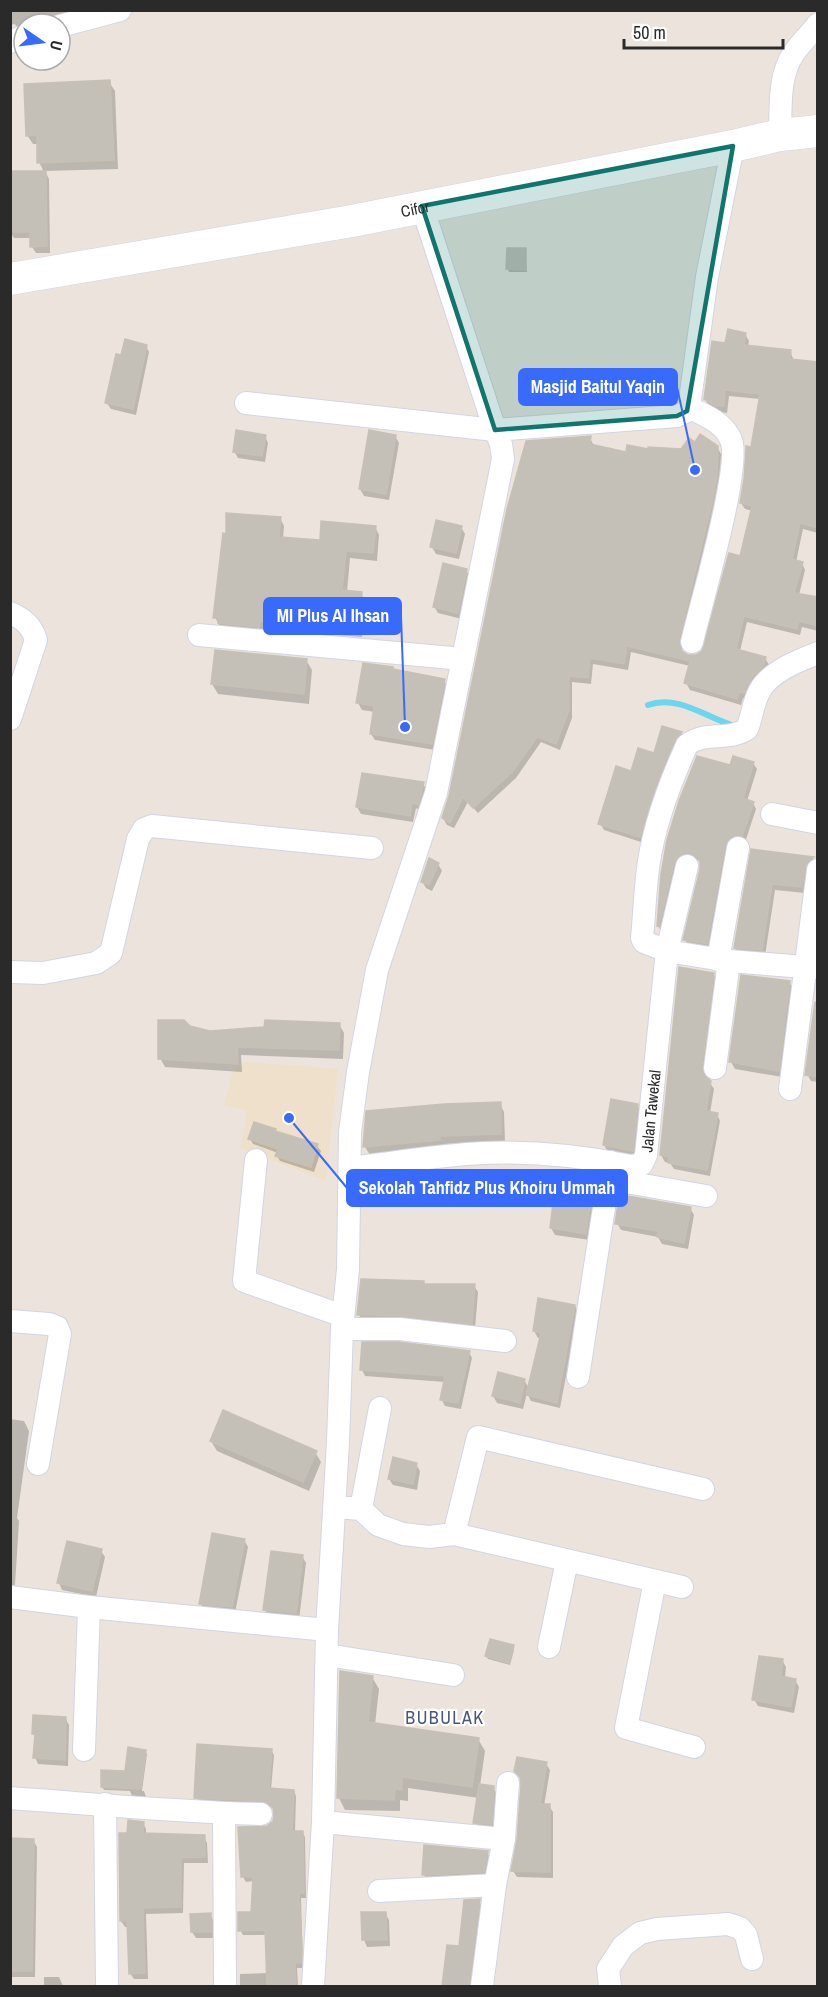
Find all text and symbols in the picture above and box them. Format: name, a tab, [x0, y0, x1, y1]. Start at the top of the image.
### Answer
north arrow	[12, 12, 72, 72]
scale bar	[624, 12, 783, 50]
text: 50 m	[633, 20, 666, 45]
text: U	[45, 38, 68, 53]
street label: Cifor	[399, 195, 432, 222]
callout: Masjid Baitul Yaqin	[519, 369, 677, 405]
text: Masjid Baitul Yaqin	[531, 374, 665, 399]
callout: MI Plus Al Ihsan	[264, 598, 401, 634]
text: MI Plus Al Ihsan	[277, 603, 389, 628]
street label: Jalan Tawekal	[635, 1069, 666, 1153]
callout: Sekolah Tahfidz Plus Khoiru Ummah	[347, 1170, 627, 1206]
text: Sekolah Tahfidz Plus Khoiru Ummah	[359, 1175, 615, 1200]
district label: BUBULAK	[405, 1705, 485, 1730]

